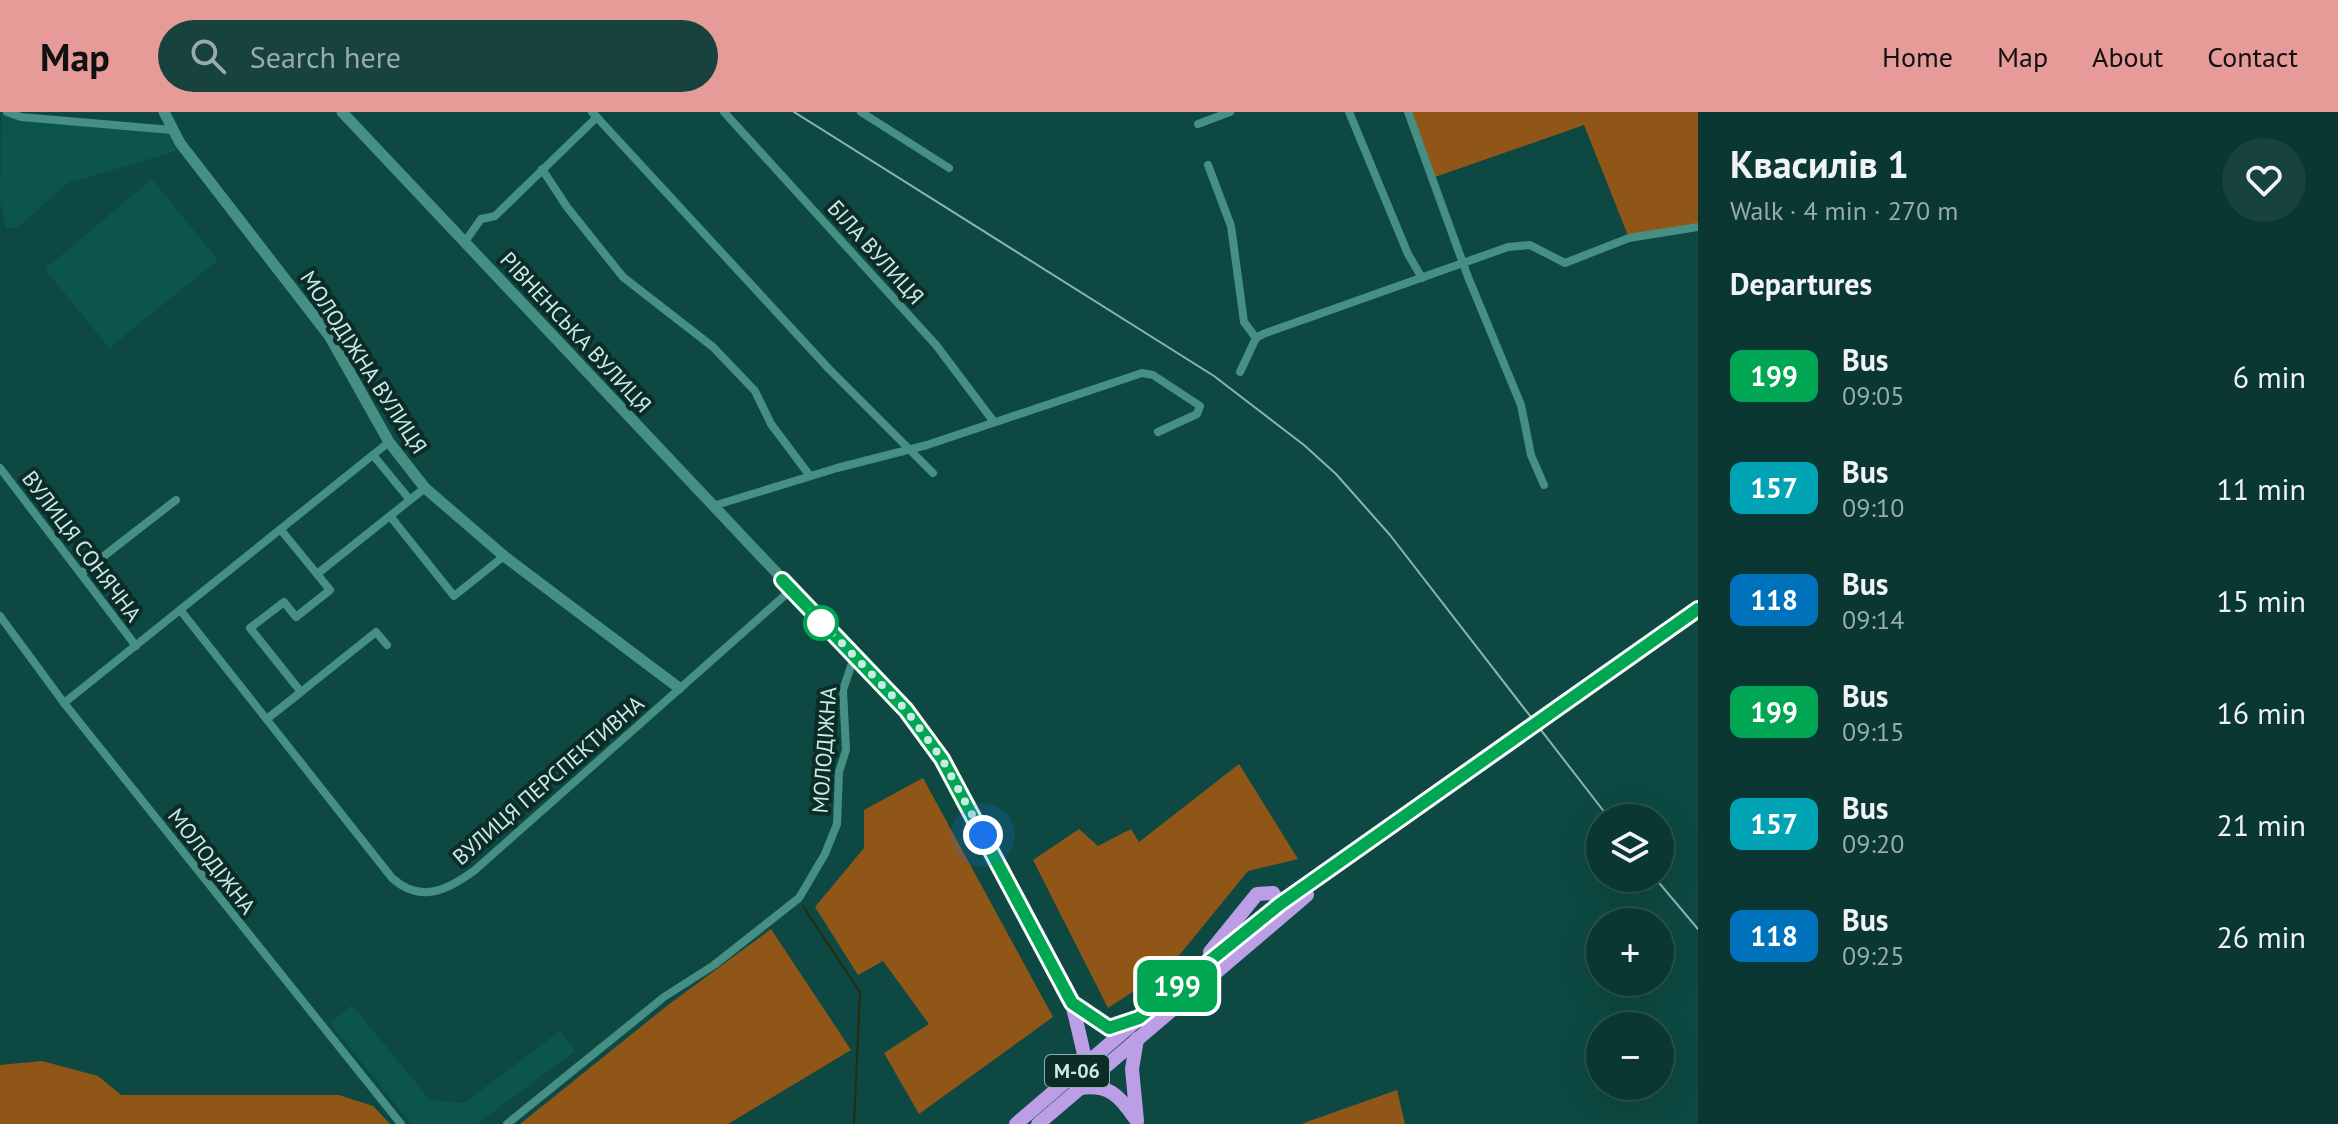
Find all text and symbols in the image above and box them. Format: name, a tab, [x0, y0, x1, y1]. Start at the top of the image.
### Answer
search box	[158, 20, 718, 92]
text: Map	[40, 32, 110, 81]
icon: search	[186, 34, 230, 78]
text: Search here	[250, 37, 401, 76]
text: Home	[1882, 38, 1953, 75]
text: Map	[1997, 38, 2048, 75]
text: About	[2092, 38, 2163, 75]
text: Contact	[2207, 38, 2298, 75]
button: heart	[2222, 138, 2306, 222]
text: Квасилів 1	[1730, 139, 1909, 188]
street label: БІЛА ВУЛИЦЯ	[822, 194, 930, 310]
text: Walk · 4 min · 270 m	[1730, 194, 1958, 227]
street label: РІВНЕНСЬКА ВУЛИЦЯ	[494, 246, 658, 418]
text: Departures	[1730, 264, 1872, 303]
street label: МОЛОДІЖНА ВУЛИЦЯ	[294, 265, 434, 459]
text: Bus	[1842, 340, 1889, 379]
text: 199	[1750, 357, 1798, 394]
text: 6 min	[2233, 357, 2306, 396]
text: 09:05	[1842, 379, 1904, 412]
text: Bus	[1842, 452, 1889, 491]
street label: ВУЛИЦЯ СОНЯЧНА	[16, 465, 148, 627]
text: 157	[1750, 469, 1798, 506]
text: 11 min	[2216, 469, 2306, 508]
text: 09:10	[1842, 491, 1904, 524]
text: Bus	[1842, 564, 1889, 603]
text: 118	[1750, 581, 1798, 618]
text: 15 min	[2216, 581, 2306, 620]
text: 09:14	[1842, 603, 1904, 636]
unlabelled marker	[804, 606, 838, 640]
text: Bus	[1842, 676, 1889, 715]
street label: МОЛОДІЖНА	[806, 686, 842, 814]
street label: ВУЛИЦЯ ПЕРСПЕКТИВНА	[447, 689, 650, 871]
text: 199	[1750, 693, 1798, 730]
text: 16 min	[2216, 693, 2306, 732]
text: 09:15	[1842, 715, 1904, 748]
text: Bus	[1842, 788, 1889, 827]
street label: МОЛОДІЖНА	[162, 802, 262, 920]
map controls	[1586, 804, 1674, 1100]
button: layers	[1586, 804, 1674, 892]
text: 157	[1750, 805, 1798, 842]
text: 21 min	[2216, 805, 2306, 844]
your location	[963, 815, 1003, 855]
text: 09:20	[1842, 827, 1904, 860]
text: Bus	[1842, 900, 1889, 939]
button: +	[1586, 908, 1674, 996]
text: 118	[1750, 917, 1798, 954]
text: 26 min	[2216, 917, 2306, 956]
text: 09:25	[1842, 939, 1904, 972]
line badge: 199	[1131, 960, 1223, 1012]
text: 199	[1153, 967, 1201, 1004]
button: −	[1586, 1012, 1674, 1100]
road number: М-06	[1045, 1055, 1109, 1087]

